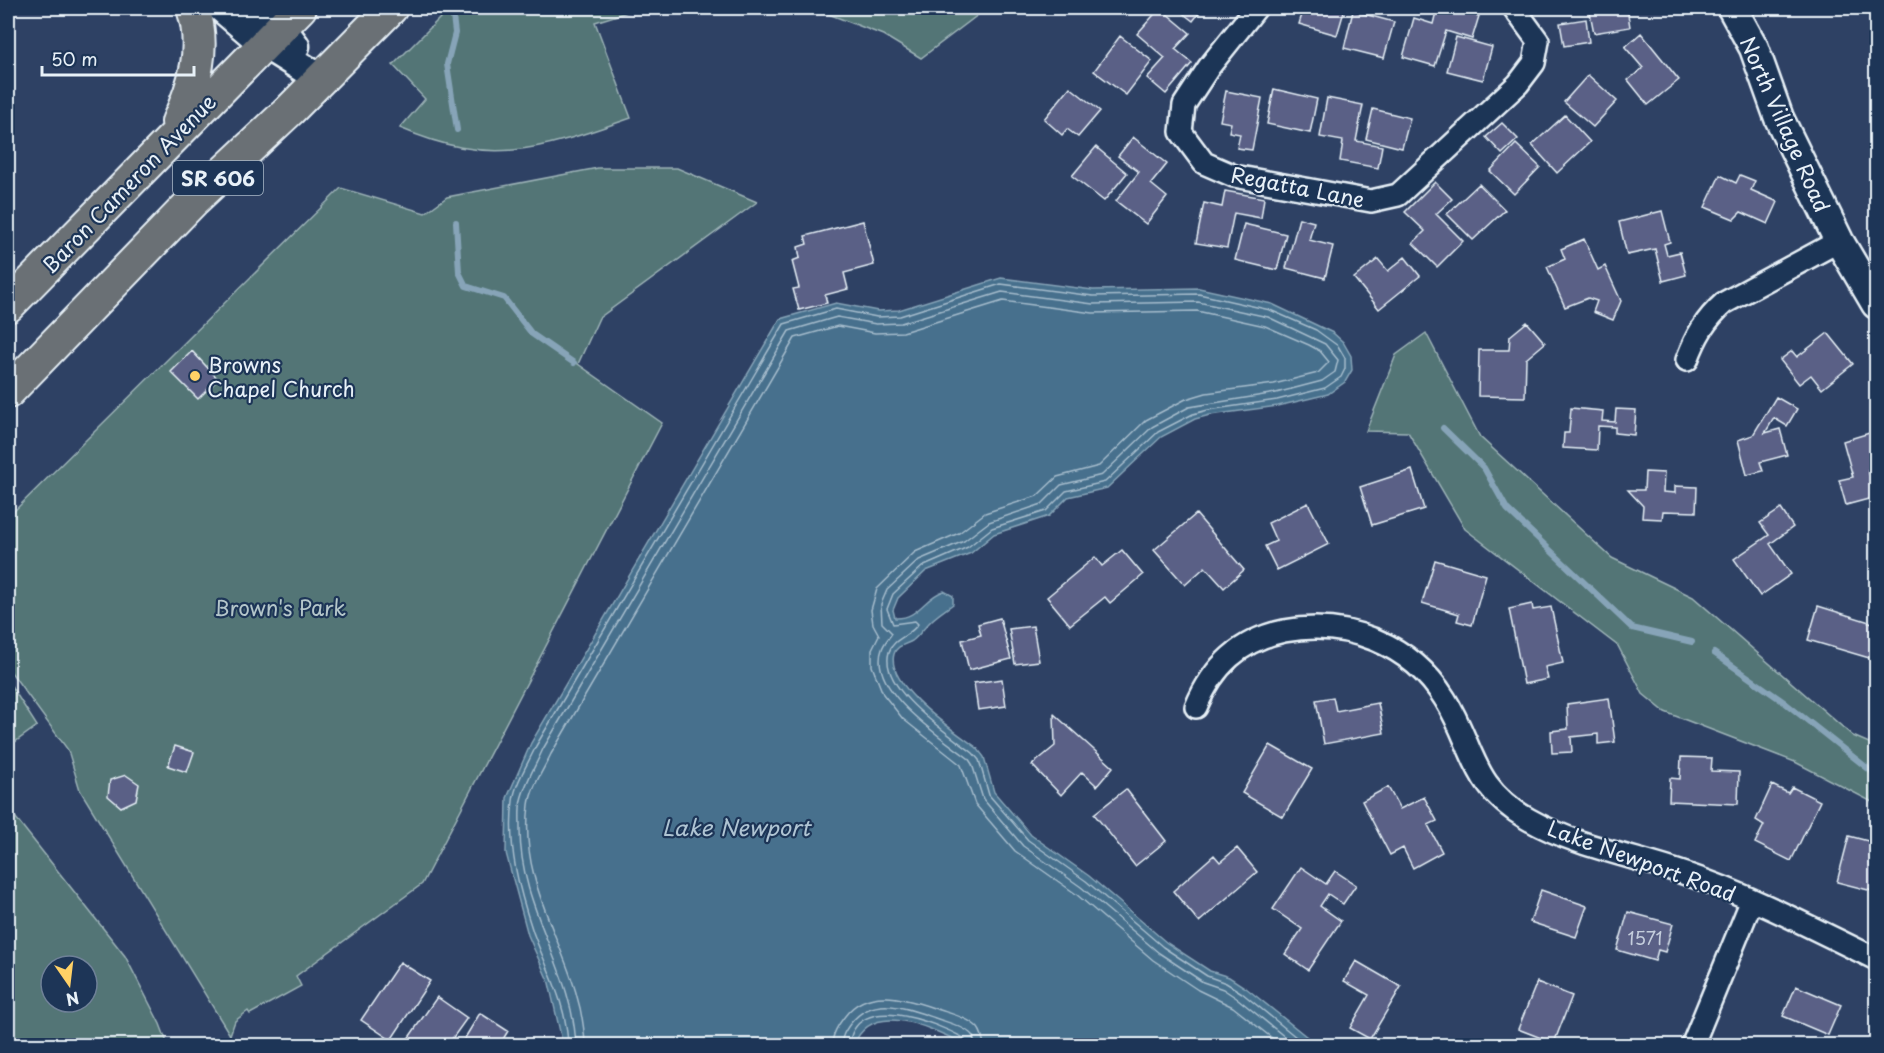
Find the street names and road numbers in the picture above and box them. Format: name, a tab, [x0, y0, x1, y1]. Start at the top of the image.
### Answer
street label: North Village Road	[1733, 31, 1839, 217]
street label: Baron Cameron Avenue	[33, 86, 223, 280]
street label: Regatta Lane	[1229, 157, 1367, 215]
road number: SR 606	[173, 161, 263, 195]
street label: Lake Newport Road	[1543, 811, 1741, 909]

